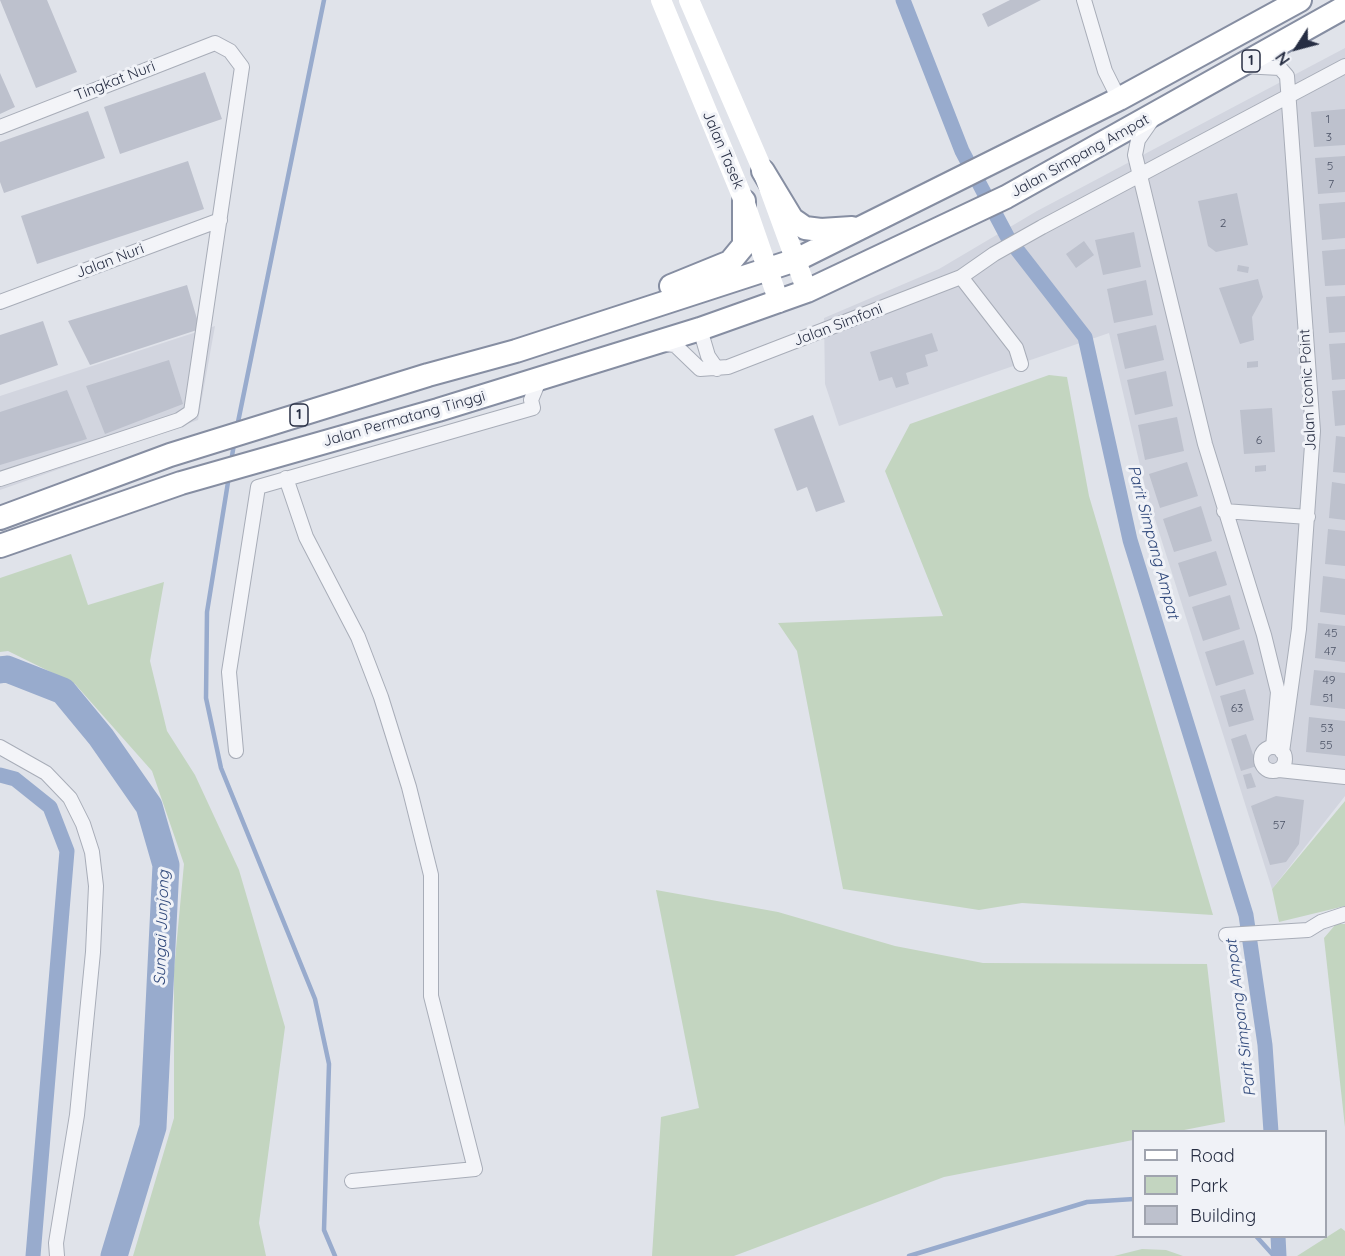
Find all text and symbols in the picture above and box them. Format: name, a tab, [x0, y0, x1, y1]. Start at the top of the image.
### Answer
north arrow	[1267, 18, 1327, 78]
text: N	[1271, 48, 1294, 69]
road number: 1	[1242, 50, 1260, 72]
street label: Tingkat Nuri	[72, 57, 158, 105]
street label: Jalan Tasek	[698, 108, 748, 192]
street label: Jalan Simpang Ampat	[1008, 110, 1152, 202]
house number: 1	[1326, 112, 1330, 126]
house number: 3	[1326, 130, 1332, 144]
house number: 5	[1327, 159, 1333, 173]
house number: 7	[1328, 177, 1334, 191]
house number: 2	[1220, 216, 1226, 230]
street label: Jalan Nuri	[73, 240, 147, 282]
street label: Jalan Simfoni	[791, 300, 885, 350]
street label: Jalan Iconic Point	[1296, 329, 1320, 451]
street label: Jalan Permatang Tinggi	[321, 387, 487, 451]
road number: 1	[290, 404, 308, 426]
house number: 6	[1256, 433, 1262, 447]
water label: Parit Simpang Ampat	[1123, 463, 1183, 621]
house number: 45	[1325, 626, 1337, 640]
house number: 47	[1324, 644, 1336, 658]
house number: 49	[1323, 673, 1335, 687]
house number: 51	[1323, 691, 1333, 705]
house number: 63	[1231, 701, 1243, 715]
house number: 53	[1321, 721, 1333, 735]
house number: 55	[1319, 738, 1333, 752]
house number: 57	[1273, 818, 1285, 832]
water label: Sungai Junjong	[150, 870, 174, 986]
water label: Parit Simpang Ampat	[1222, 938, 1260, 1098]
legend	[1132, 1130, 1327, 1238]
text: Road	[1190, 1144, 1235, 1167]
text: Park	[1190, 1174, 1228, 1197]
text: Building	[1190, 1204, 1256, 1227]

